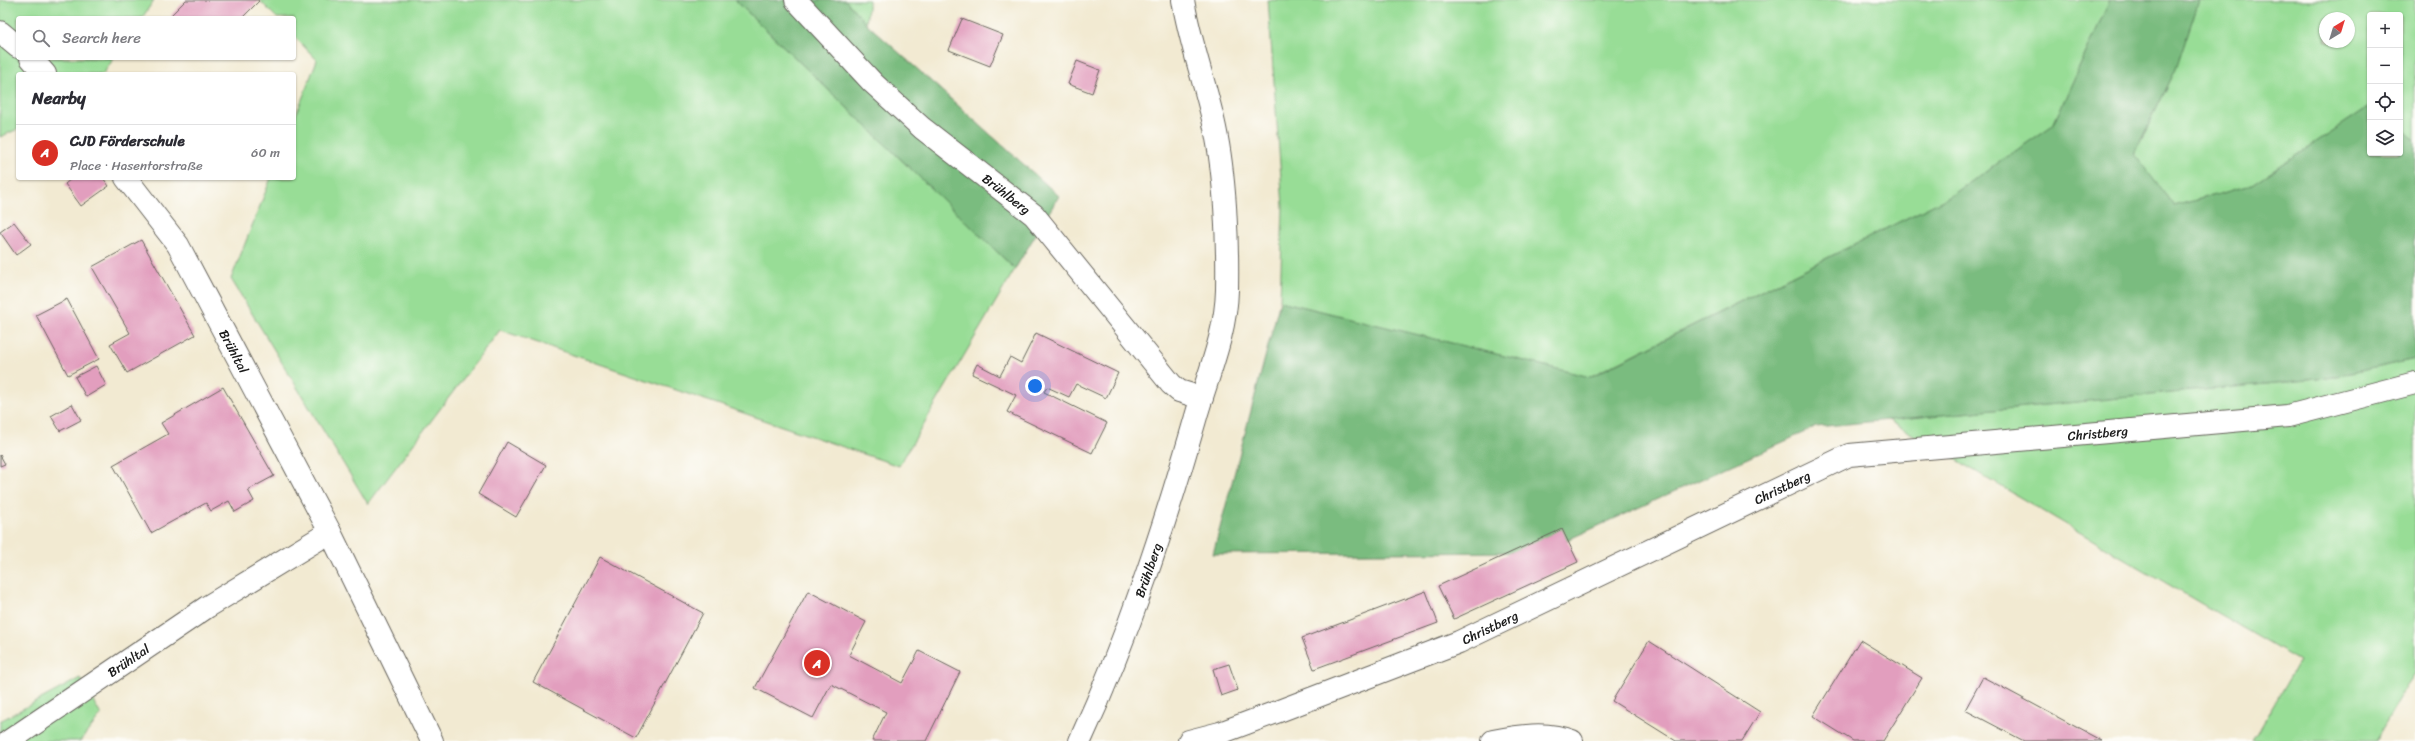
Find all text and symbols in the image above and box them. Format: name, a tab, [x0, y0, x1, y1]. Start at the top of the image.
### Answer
north arrow	[2319, 12, 2355, 48]
map controls	[2367, 12, 2403, 156]
button: +	[2367, 12, 2403, 48]
search box	[16, 16, 296, 60]
text: Search here	[62, 25, 141, 51]
icon: search	[30, 27, 52, 49]
button: −	[2367, 48, 2403, 84]
text: Nearby	[32, 83, 86, 113]
button: locate	[2367, 84, 2403, 120]
button: layers	[2367, 120, 2403, 156]
text: CJD Förderschule	[70, 128, 185, 154]
text: A	[41, 141, 49, 164]
text: 60 m	[251, 141, 280, 164]
text: Place · Hasentorstraße	[70, 154, 203, 177]
street label: Brühlberg	[977, 168, 1036, 221]
street label: Brühltal	[213, 325, 255, 378]
your location	[1025, 376, 1045, 396]
street label: Christberg	[2067, 419, 2129, 448]
street label: Christberg	[1750, 464, 1815, 511]
street label: Brühlberg	[1128, 539, 1169, 601]
street label: Christberg	[1458, 604, 1523, 651]
street label: Brühltal	[103, 638, 155, 683]
pin: A	[804, 648, 830, 678]

